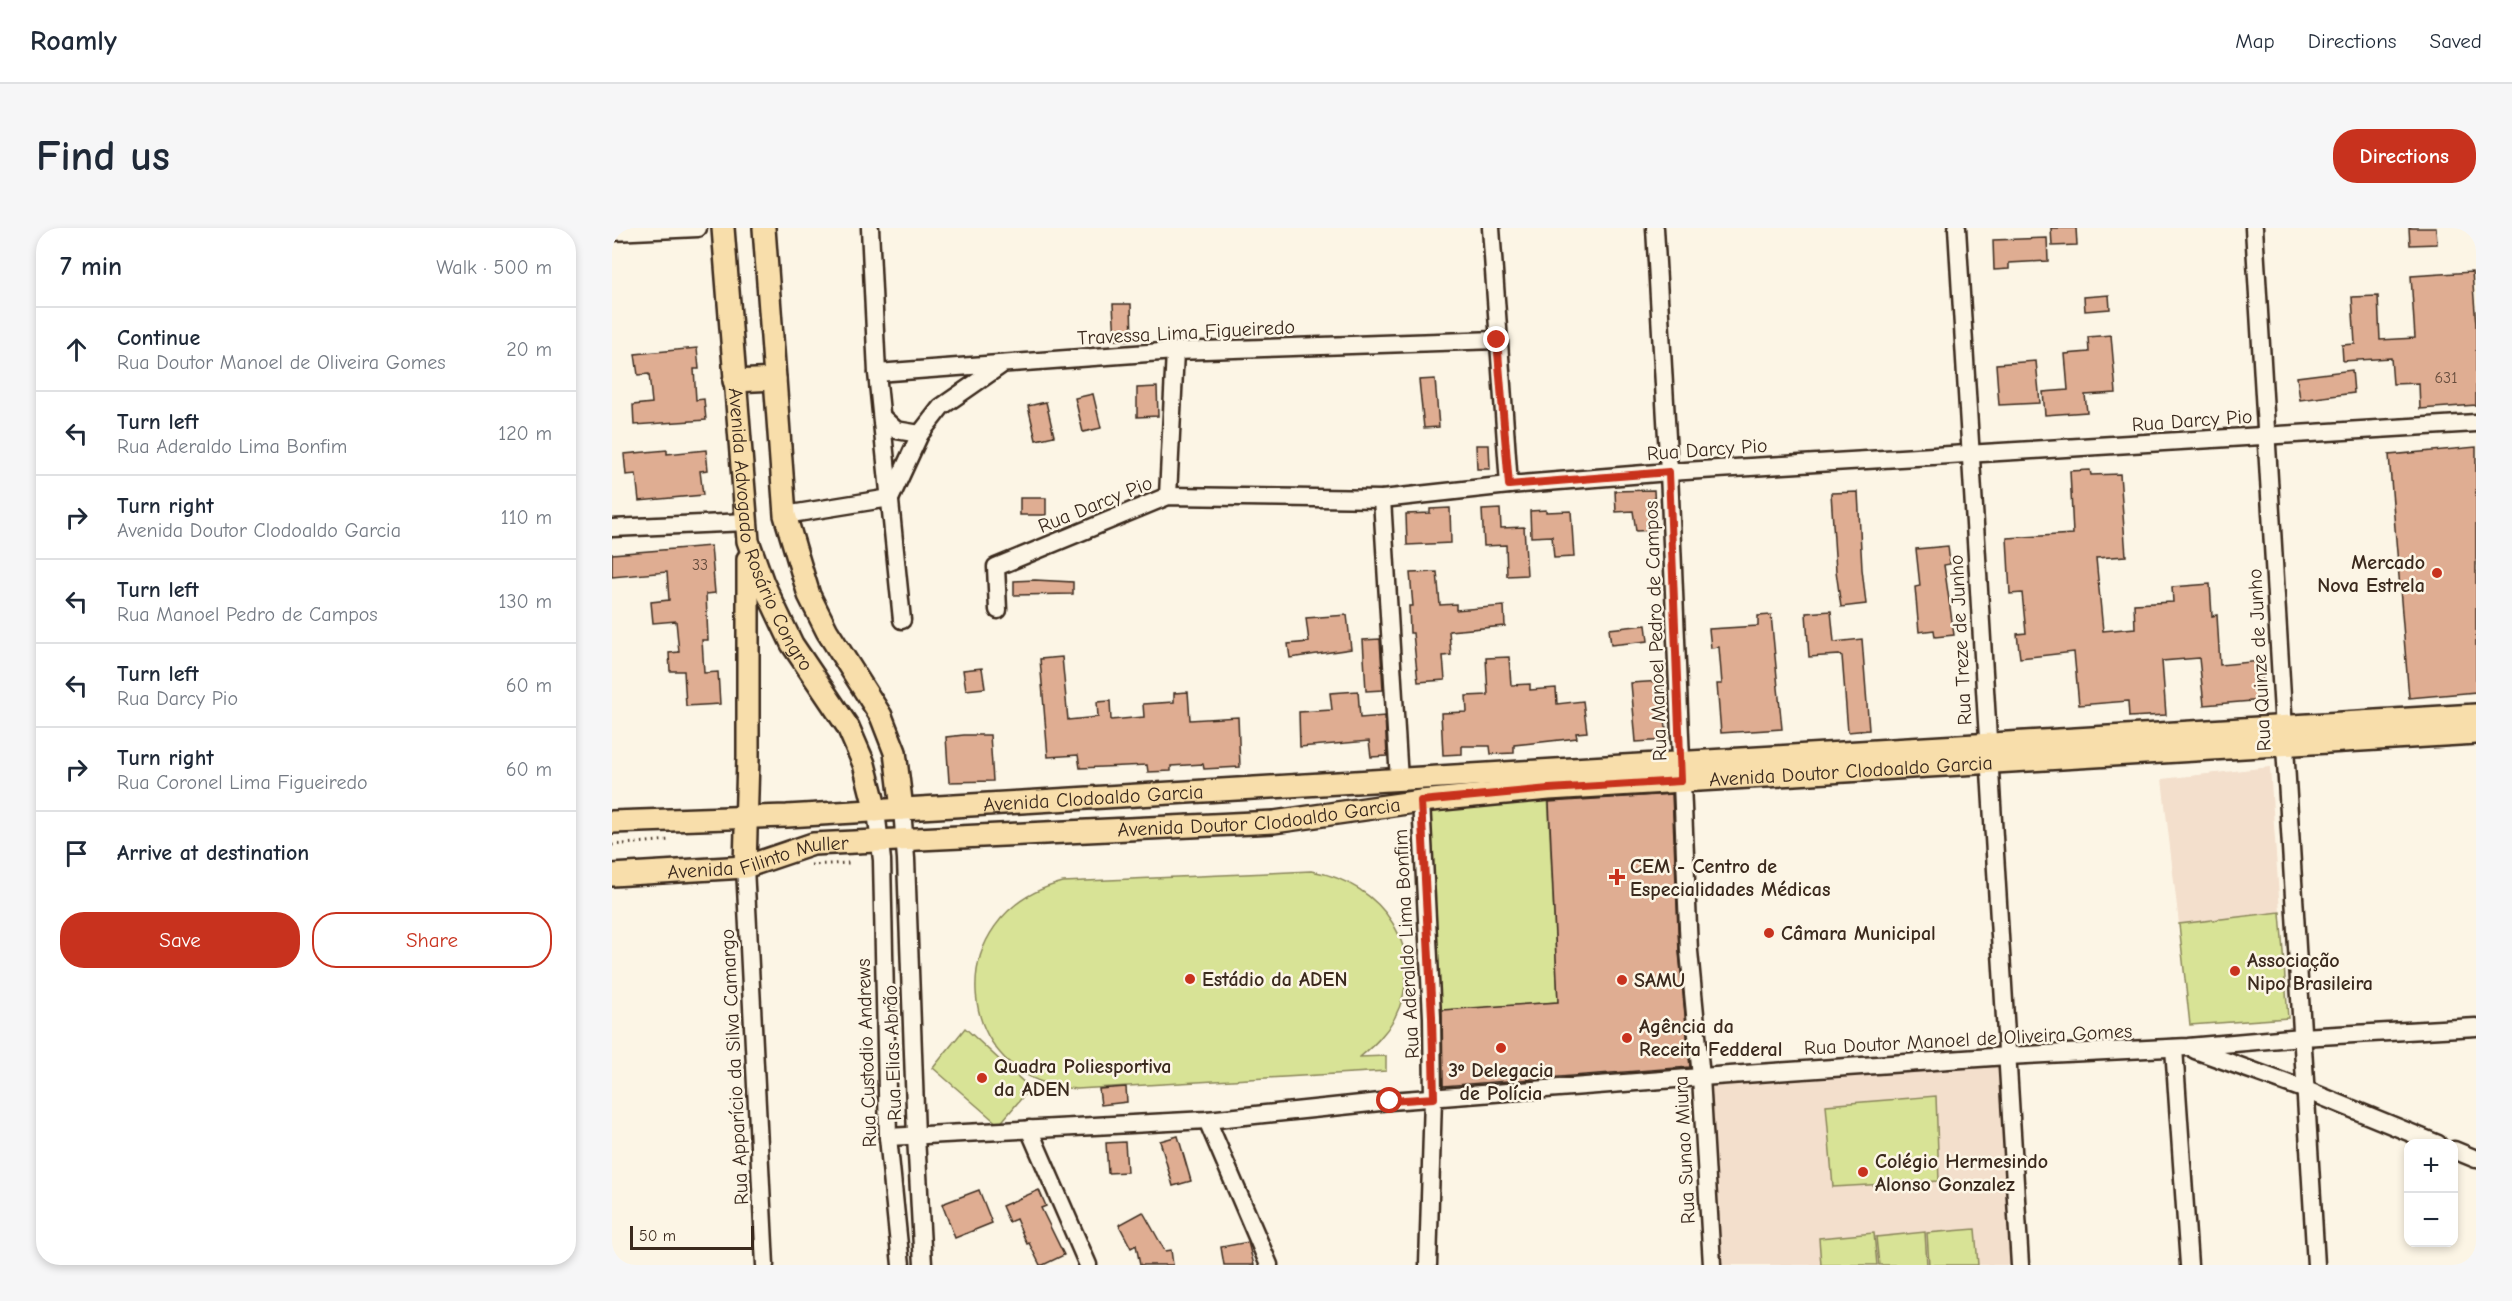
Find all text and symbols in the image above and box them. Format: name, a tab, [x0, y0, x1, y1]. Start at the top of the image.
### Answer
text: Roamly	[30, 25, 117, 57]
text: Map	[2235, 29, 2275, 53]
text: Directions	[2308, 29, 2397, 53]
text: Saved	[2430, 29, 2482, 53]
button: Directions	[2333, 129, 2476, 183]
text: Find us	[36, 132, 170, 181]
text: 7 min	[60, 252, 122, 282]
text: Walk · 500 m	[436, 256, 552, 279]
street label: Travessa Lima Figueiredo	[1076, 315, 1296, 350]
text: Continue	[117, 325, 200, 351]
route end	[1483, 326, 1509, 352]
icon: ahead	[60, 333, 93, 366]
text: 20 m	[506, 338, 552, 361]
text: Rua Doutor Manoel de Oliveira Gomes	[117, 351, 446, 374]
house number: 631	[2434, 369, 2458, 387]
street label: Avenida Advogado Rosário Congro	[724, 387, 818, 675]
street label: Rua Darcy Pio	[2131, 405, 2253, 436]
text: Turn left	[117, 409, 199, 435]
icon: left	[60, 417, 93, 450]
text: 120 m	[498, 422, 552, 445]
street label: Rua Darcy Pio	[1646, 434, 1768, 465]
text: Rua Aderaldo Lima Bonfim	[117, 435, 347, 458]
street label: Rua Darcy Pio	[1035, 471, 1156, 538]
text: Turn right	[117, 493, 214, 519]
street label: Rua Manoel Pedro de Campos	[1639, 500, 1672, 762]
icon: right	[60, 501, 93, 534]
text: 110 m	[501, 506, 552, 529]
text: Avenida Doutor Clodoaldo Garcia	[117, 519, 401, 542]
place label: Mercado Nova Estrela	[2317, 551, 2425, 597]
street label: Rua Treze de Junho	[1945, 554, 1976, 726]
house number: 33	[692, 556, 708, 574]
marker: Mercado Nova Estrela	[2430, 566, 2444, 580]
street label: Rua Quinze de Junho	[2243, 568, 2276, 752]
text: Turn left	[117, 577, 199, 603]
icon: left	[60, 585, 93, 618]
text: 130 m	[499, 590, 552, 613]
text: Rua Manoel Pedro de Campos	[117, 603, 378, 626]
text: Turn left	[117, 661, 199, 687]
icon: left	[60, 669, 93, 702]
text: 60 m	[506, 674, 552, 697]
text: Rua Darcy Pio	[117, 687, 238, 710]
text: Turn right	[117, 745, 214, 771]
street label: Avenida Doutor Clodoaldo Garcia	[1708, 751, 1993, 791]
icon: right	[60, 753, 93, 786]
text: 60 m	[506, 758, 552, 781]
text: Rua Coronel Lima Figueiredo	[117, 771, 368, 794]
street label: Avenida Clodoaldo Garcia	[983, 780, 1204, 816]
street label: Avenida Doutor Clodoaldo Garcia	[1117, 793, 1402, 841]
street label: Rua Aderaldo Lima Bonfim	[1389, 828, 1424, 1060]
street label: Avenida Filinto Muller	[667, 831, 849, 884]
icon: arrive	[60, 837, 93, 870]
text: Arrive at destination	[117, 840, 309, 866]
place label: CEM - Centro de Especialidades Médicas	[1630, 855, 1830, 901]
marker: CEM - Centro de Especialidades Médicas	[1608, 868, 1626, 886]
button: Save	[60, 912, 300, 968]
button: Share	[312, 912, 552, 968]
place label: Câmara Municipal	[1781, 922, 1936, 945]
marker: Câmara Municipal	[1762, 926, 1776, 940]
street label: Rua Apparício da Silva Camargo	[716, 928, 753, 1206]
place label: Associação Nipo Brasileira	[2247, 949, 2373, 995]
street label: Rua Custodio Andrews	[852, 958, 881, 1148]
marker: Associação Nipo Brasileira	[2228, 964, 2242, 978]
place label: Estádio da ADEN	[1202, 968, 1347, 991]
place label: SAMU	[1634, 969, 1685, 992]
marker: Estádio da ADEN	[1183, 972, 1197, 986]
marker: SAMU	[1615, 973, 1629, 987]
street label: Rua Elias Abrão	[879, 985, 906, 1121]
place label: Agência da Receita Fedderal	[1639, 1015, 1782, 1061]
street label: Rua Doutor Manoel de Oliveira Gomes	[1803, 1019, 2133, 1060]
marker: Agência da Receita Fedderal	[1620, 1031, 1634, 1045]
marker: 3º Delegacia de Polícia	[1494, 1041, 1508, 1055]
place label: Quadra Poliesportiva da ADEN	[994, 1055, 1171, 1101]
place label: 3º Delegacia de Polícia	[1448, 1059, 1554, 1105]
marker: Quadra Poliesportiva da ADEN	[975, 1071, 989, 1085]
street label: Rua Sunao Miura	[1669, 1075, 1700, 1225]
route start	[1376, 1087, 1402, 1113]
map controls	[2404, 1139, 2458, 1247]
button: +	[2404, 1139, 2458, 1193]
place label: Colégio Hermesindo Alonso Gonzalez	[1875, 1150, 2048, 1196]
marker: Colégio Hermesindo Alonso Gonzalez	[1856, 1165, 1870, 1179]
button: −	[2404, 1193, 2458, 1247]
scale bar	[630, 1223, 754, 1250]
text: 50 m	[639, 1227, 676, 1245]

